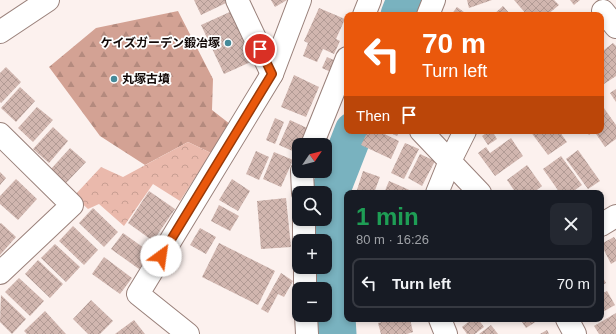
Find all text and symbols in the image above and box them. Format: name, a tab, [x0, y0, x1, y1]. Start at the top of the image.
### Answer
icon: left	[356, 28, 408, 80]
text: 70 m	[422, 28, 486, 59]
pin	[243, 32, 277, 66]
place label: ケイズガーデン鍛冶塚	[101, 36, 220, 50]
marker: ケイズガーデン鍛冶塚	[223, 38, 233, 48]
icon: arrive	[249, 38, 271, 60]
text: Turn left	[422, 61, 487, 81]
place label: 丸塚古墳	[122, 72, 170, 86]
marker: 丸塚古墳	[109, 74, 119, 84]
icon: arrive	[398, 104, 420, 126]
text: Then	[356, 107, 390, 124]
north arrow	[292, 138, 332, 178]
map controls	[292, 138, 332, 322]
button: search	[292, 186, 332, 226]
text: 1 min	[356, 203, 419, 230]
button: close	[550, 203, 592, 245]
text: 80 m · 16:26	[356, 232, 429, 247]
button: +	[292, 234, 332, 274]
position arrow	[140, 235, 182, 277]
icon: left	[358, 272, 380, 294]
text: Turn left	[392, 275, 451, 292]
text: 70 m	[557, 275, 590, 292]
button: −	[292, 282, 332, 322]

